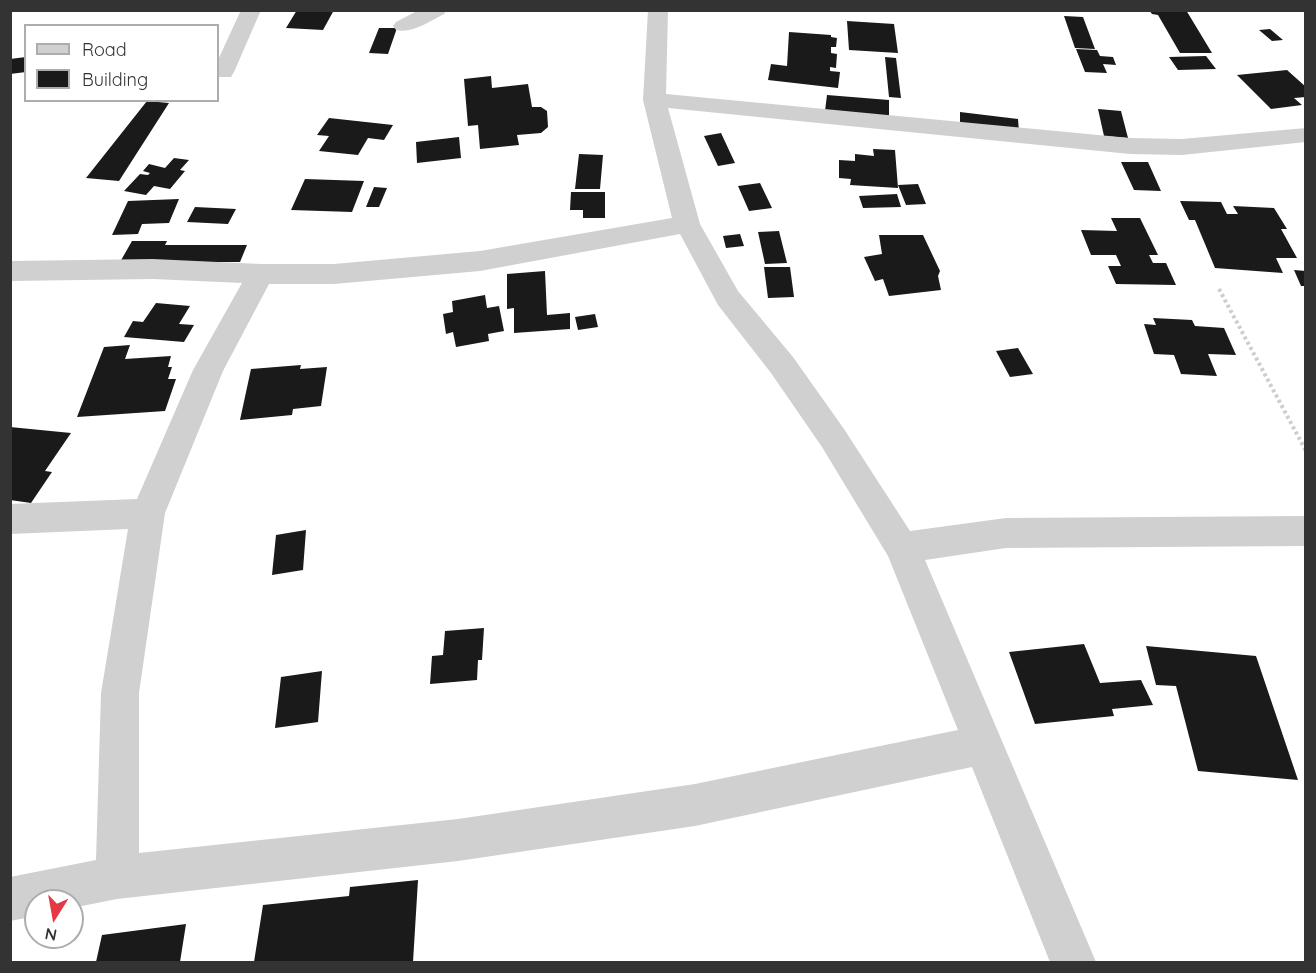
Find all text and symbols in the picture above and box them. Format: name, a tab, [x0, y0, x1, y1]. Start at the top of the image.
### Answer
legend	[24, 24, 219, 102]
text: Road	[82, 38, 127, 61]
text: Building	[82, 68, 148, 91]
north arrow	[24, 889, 84, 949]
text: N	[43, 924, 59, 946]

